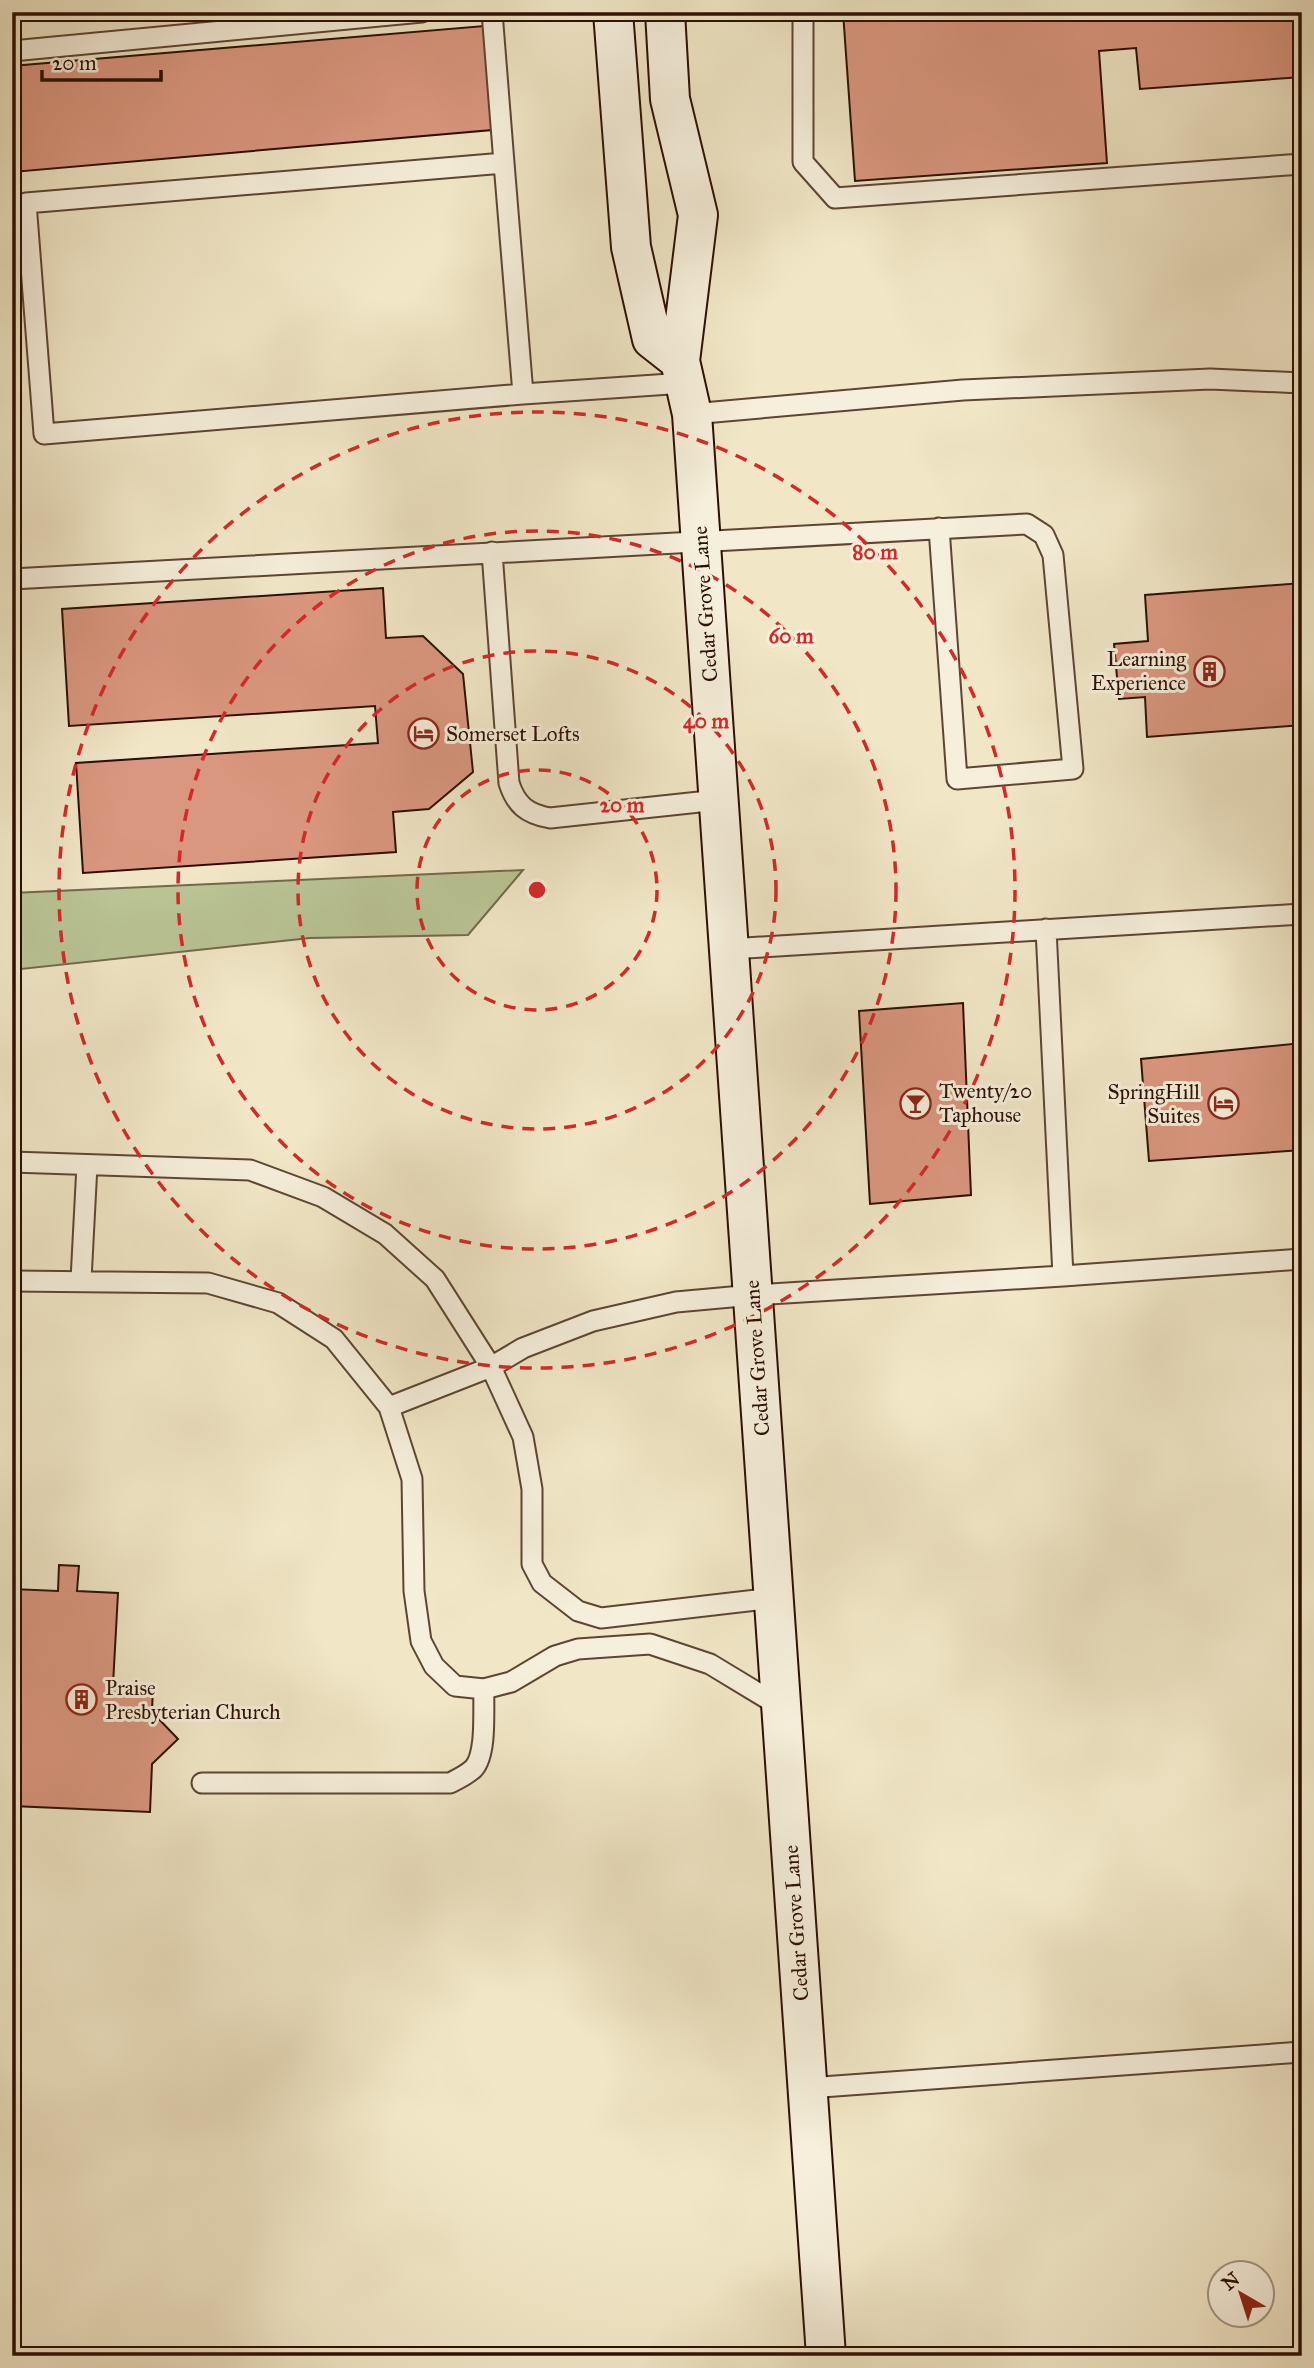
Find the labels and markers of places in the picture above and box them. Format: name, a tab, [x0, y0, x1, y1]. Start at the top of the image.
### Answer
place label: Learning Experience	[1091, 646, 1186, 696]
building icon: Learning Experience	[1192, 654, 1226, 688]
hotel icon: Somerset Lofts	[406, 717, 440, 751]
place label: Somerset Lofts	[446, 721, 580, 747]
centre of rings	[525, 878, 549, 902]
place label: Twenty/20 Taphouse	[939, 1078, 1032, 1128]
place label: SpringHill Suites	[1107, 1079, 1200, 1129]
bar icon: Twenty/20 Taphouse	[899, 1086, 933, 1120]
hotel icon: SpringHill Suites	[1206, 1087, 1240, 1121]
place label: Praise Presbyterian Church	[105, 1675, 281, 1725]
building icon: Praise Presbyterian Church	[65, 1683, 99, 1717]

